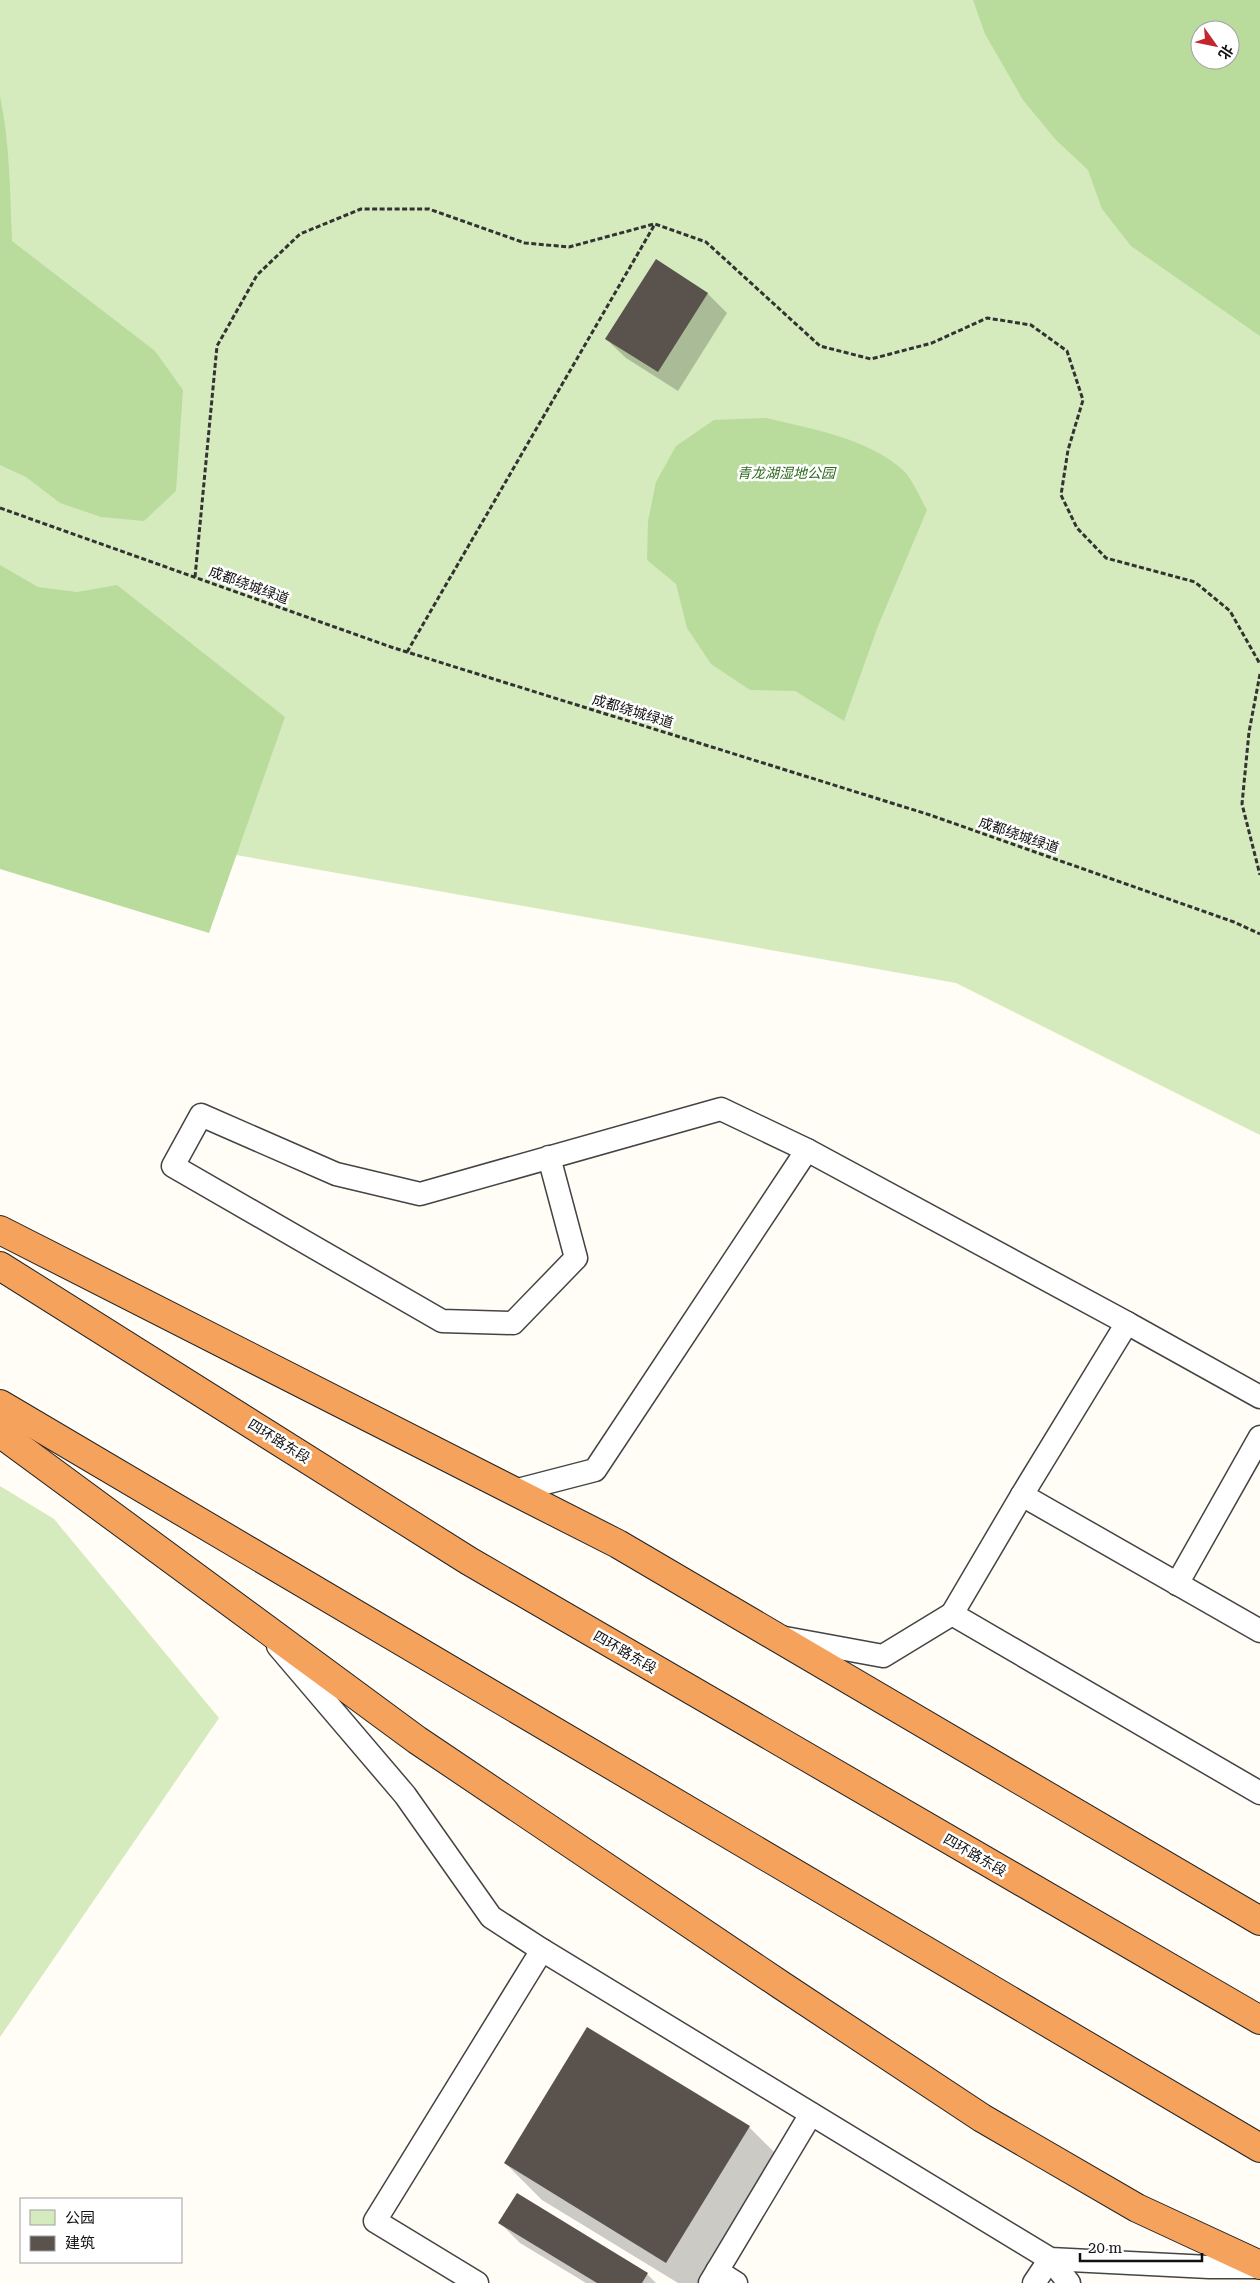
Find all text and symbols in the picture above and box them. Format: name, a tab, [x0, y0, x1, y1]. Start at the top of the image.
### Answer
north arrow	[1190, 20, 1240, 70]
text: 北	[1215, 42, 1236, 62]
park label: 青龙湖湿地公园	[737, 465, 837, 481]
street label: 成都绕城绿道	[207, 563, 291, 607]
street label: 成都绕城绿道	[590, 691, 676, 731]
street label: 成都绕城绿道	[977, 814, 1061, 856]
street label: 四环路东段	[245, 1416, 313, 1466]
street label: 四环路东段	[591, 1628, 659, 1676]
street label: 四环路东段	[941, 1831, 1009, 1879]
legend	[20, 2198, 182, 2263]
text: 公园	[65, 2209, 95, 2227]
scale bar	[1080, 2230, 1202, 2262]
text: 建筑	[65, 2234, 95, 2252]
text: 20 m	[1088, 2239, 1123, 2257]

